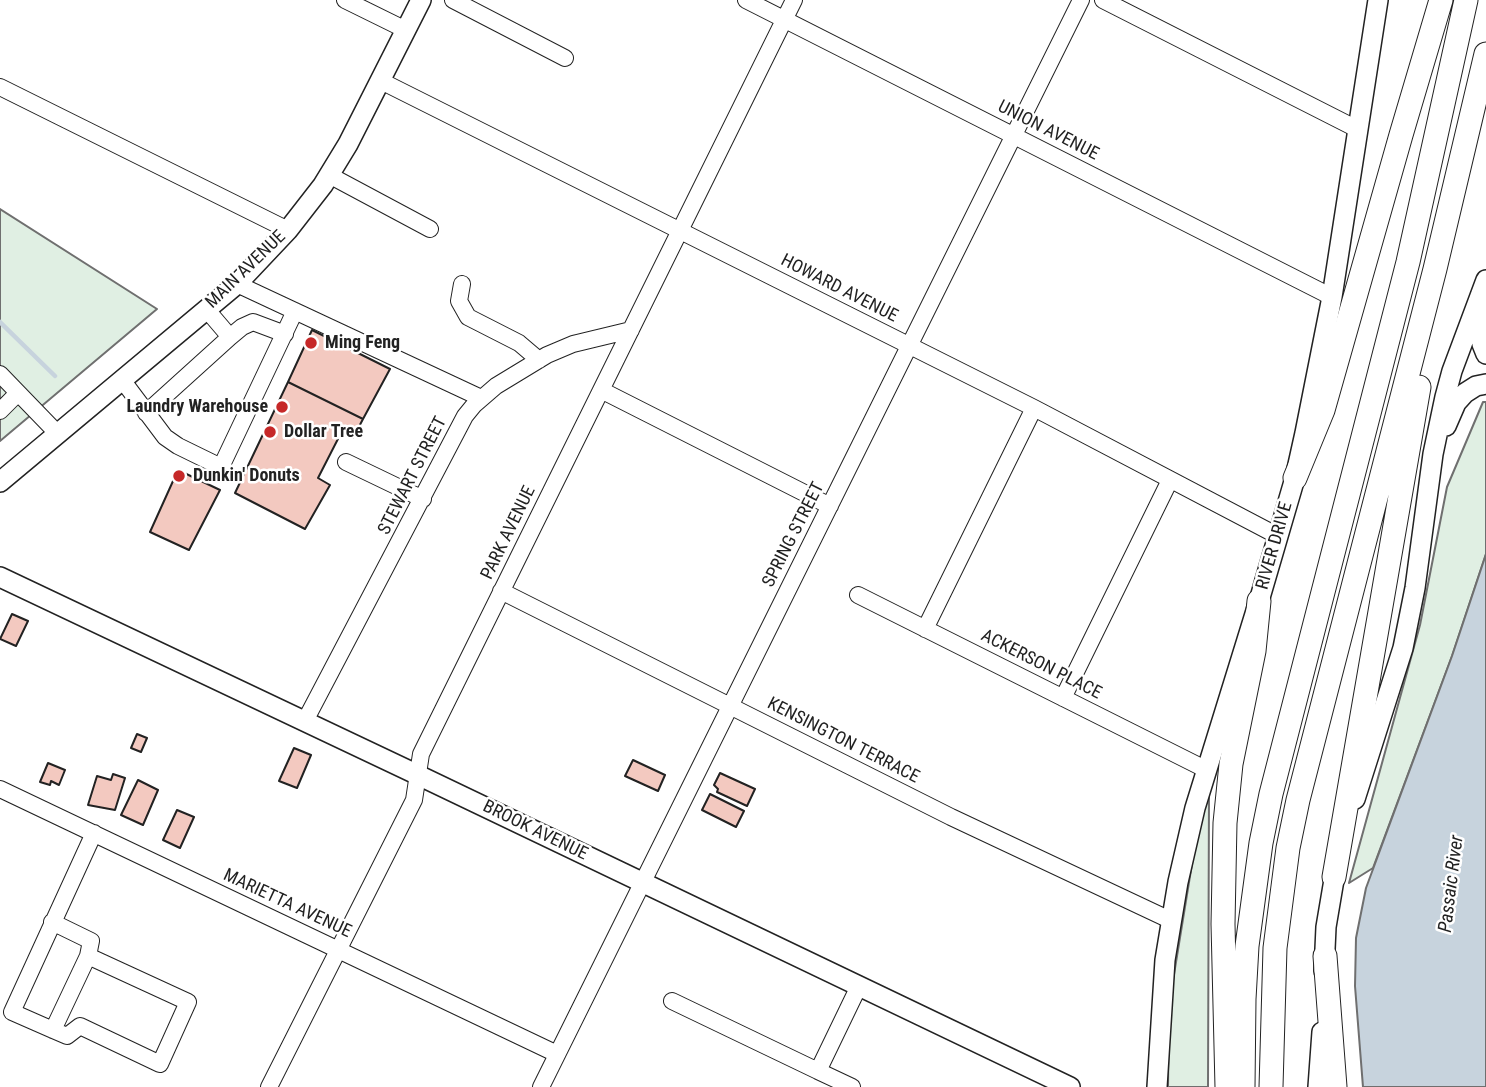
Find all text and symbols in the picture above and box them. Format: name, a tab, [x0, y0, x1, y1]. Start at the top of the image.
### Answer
street label: UNION AVENUE	[994, 96, 1102, 166]
street label: MAIN AVENUE	[202, 227, 290, 313]
street label: HOWARD AVENUE	[777, 250, 901, 328]
place label: Ming Feng	[325, 332, 400, 354]
marker: Ming Feng	[303, 335, 319, 351]
place label: Laundry Warehouse	[126, 396, 268, 418]
marker: Laundry Warehouse	[274, 399, 290, 415]
street label: STEWART STREET	[374, 413, 452, 539]
place label: Dollar Tree	[284, 421, 363, 443]
marker: Dollar Tree	[262, 424, 278, 440]
place label: Dunkin' Donuts	[193, 465, 300, 487]
marker: Dunkin' Donuts	[171, 468, 187, 484]
street label: SPRING STREET	[758, 479, 830, 591]
street label: PARK AVENUE	[477, 483, 541, 583]
street label: RIVER DRIVE	[1252, 500, 1298, 592]
street label: ACKERSON PLACE	[977, 625, 1105, 705]
street label: KENSINGTON TERRACE	[763, 693, 923, 789]
street label: BROOK AVENUE	[479, 796, 591, 866]
water label: Passaic River	[1435, 834, 1469, 934]
street label: MARIETTA AVENUE	[220, 865, 354, 943]

